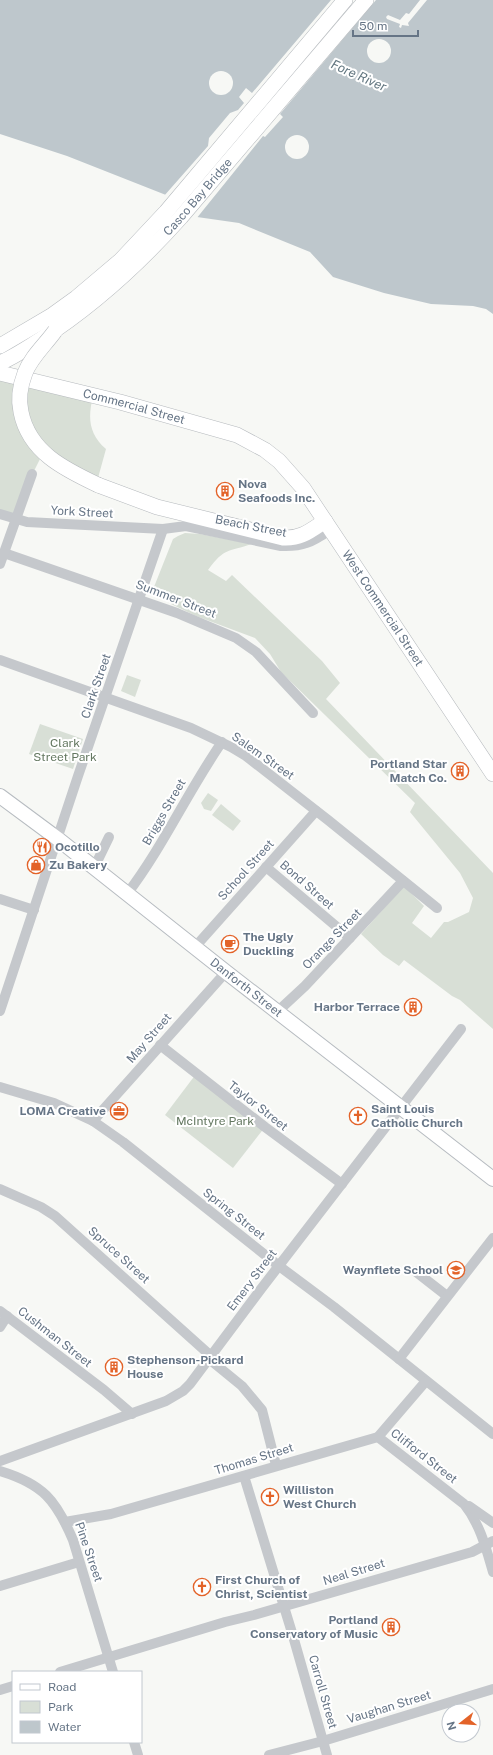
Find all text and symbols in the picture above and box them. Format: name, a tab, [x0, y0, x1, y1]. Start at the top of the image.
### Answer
scale bar	[353, 12, 418, 38]
text: 50 m	[359, 19, 387, 33]
water label: Fore River	[329, 57, 389, 94]
street label: Casco Bay Bridge	[161, 155, 235, 239]
street label: Commercial Street	[81, 386, 187, 427]
place label: Nova Seafoods Inc.	[238, 477, 315, 505]
building icon: Nova Seafoods Inc.	[215, 481, 235, 501]
street label: York Street	[50, 503, 114, 521]
street label: Beach Street	[214, 512, 288, 540]
street label: West Commercial Street	[339, 548, 427, 669]
street label: Summer Street	[134, 577, 219, 621]
street label: Clark Street	[78, 651, 114, 720]
street label: Salem Street	[229, 729, 297, 783]
park label: Clark Street Park	[33, 736, 97, 764]
place label: Portland Star Match Co.	[370, 757, 447, 785]
building icon: Portland Star Match Co.	[450, 761, 470, 781]
street label: Briggs Street	[139, 776, 189, 848]
restaurant icon: Ocotillo	[32, 837, 52, 857]
street label: School Street	[215, 837, 277, 903]
place label: Ocotillo	[55, 840, 100, 854]
shop icon: Zu Bakery	[26, 855, 46, 875]
place label: Zu Bakery	[49, 858, 107, 872]
street label: Bond Street	[277, 858, 337, 912]
street label: Orange Street	[300, 906, 365, 972]
place label: The Ugly Duckling	[243, 930, 295, 958]
cafe icon: The Ugly Duckling	[220, 934, 240, 954]
street label: Danforth Street	[207, 955, 285, 1020]
building icon: Harbor Terrace	[403, 997, 423, 1017]
place label: Harbor Terrace	[314, 1000, 400, 1014]
street label: May Street	[124, 1010, 175, 1066]
street label: Taylor Street	[225, 1078, 291, 1134]
office icon: LOMA Creative	[109, 1101, 129, 1121]
place label: Saint Louis Catholic Church	[371, 1102, 463, 1130]
place label: LOMA Creative	[20, 1104, 106, 1118]
church icon: Saint Louis Catholic Church	[348, 1106, 368, 1126]
park label: McIntyre Park	[176, 1114, 254, 1128]
street label: Spring Street	[200, 1185, 268, 1243]
street label: Spruce Street	[85, 1224, 153, 1287]
street label: Emery Street	[224, 1246, 280, 1314]
school or university icon: Waynflete School	[446, 1260, 466, 1280]
place label: Waynflete School	[343, 1263, 443, 1277]
street label: Cushman Street	[15, 1304, 95, 1370]
place label: Stephenson-Pickard House	[127, 1353, 244, 1381]
building icon: Stephenson-Pickard House	[104, 1357, 124, 1377]
street label: Clifford Street	[388, 1426, 460, 1486]
street label: Thomas Street	[213, 1440, 295, 1478]
place label: Williston West Church	[283, 1483, 356, 1511]
church icon: Williston West Church	[260, 1487, 280, 1507]
street label: Pine Street	[72, 1520, 106, 1584]
street label: Neal Street	[321, 1556, 387, 1588]
place label: First Church of Christ, Scientist	[215, 1573, 307, 1601]
church icon: First Church of Christ, Scientist	[192, 1577, 212, 1597]
place label: Portland Conservatory of Music	[250, 1613, 378, 1641]
building icon: Portland Conservatory of Music	[381, 1617, 401, 1637]
street label: Carroll Street	[306, 1654, 340, 1731]
legend	[12, 1671, 142, 1743]
text: Road	[48, 1680, 76, 1694]
street label: Vaughan Street	[345, 1687, 433, 1726]
text: Park	[48, 1700, 74, 1714]
north arrow	[441, 1703, 481, 1743]
text: Water	[48, 1720, 82, 1734]
text: N	[444, 1720, 458, 1732]

